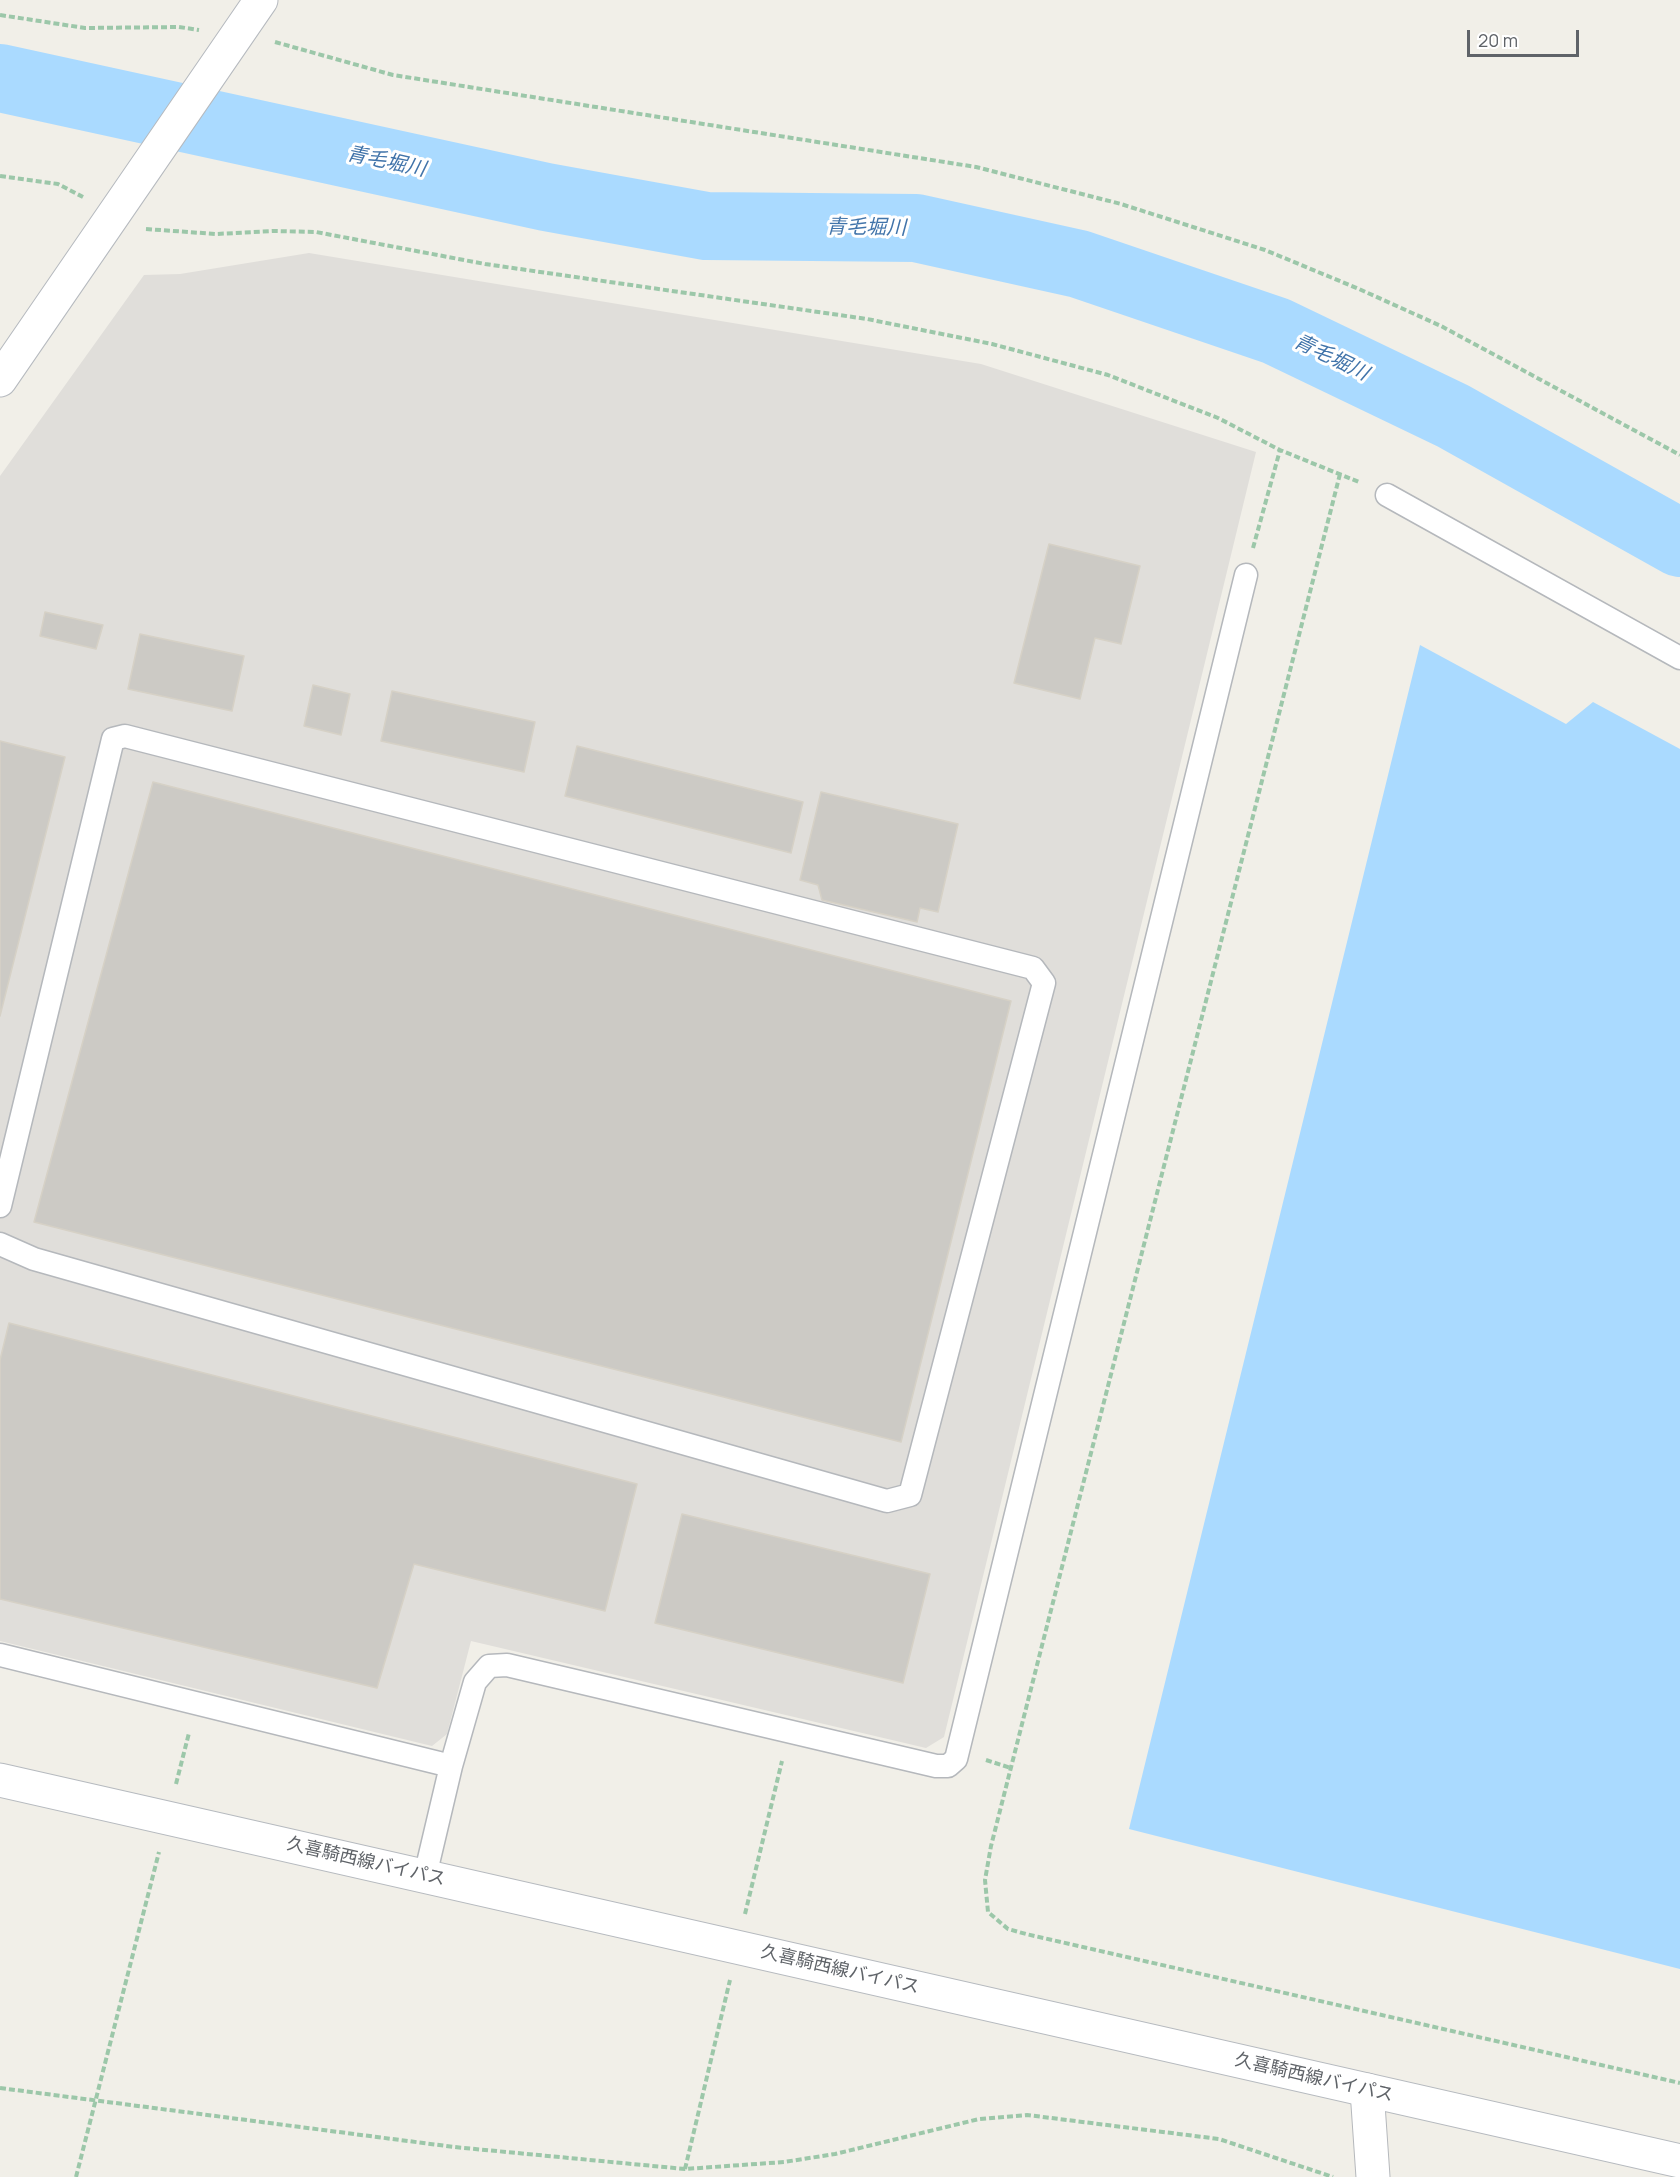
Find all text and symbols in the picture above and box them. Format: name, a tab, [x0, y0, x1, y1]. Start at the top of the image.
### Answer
scale bar	[1470, 18, 1582, 56]
text: 20 m	[1478, 28, 1518, 52]
water label: 青毛堀川	[344, 142, 428, 182]
water label: 青毛堀川	[826, 215, 906, 241]
water label: 青毛堀川	[1290, 330, 1372, 386]
street label: 久喜騎西線バイパス	[285, 1833, 447, 1891]
street label: 久喜騎西線バイパス	[759, 1941, 921, 1999]
street label: 久喜騎西線バイパス	[1233, 2049, 1395, 2107]

